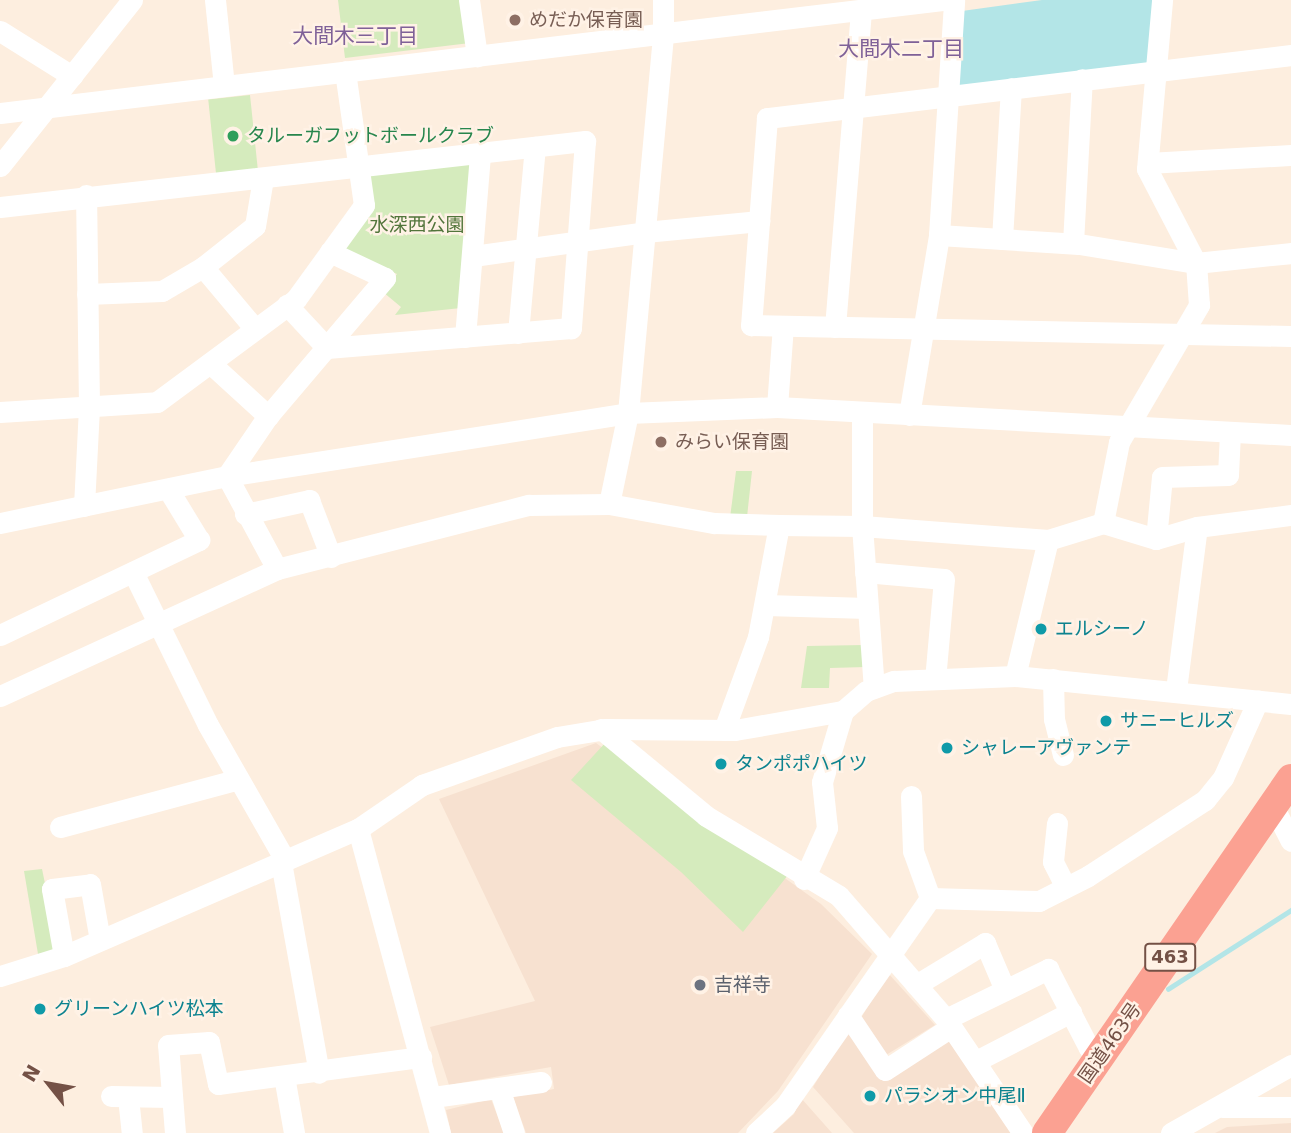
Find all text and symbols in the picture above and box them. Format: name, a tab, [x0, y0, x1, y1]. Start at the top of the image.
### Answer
place label: めだか保育園	[529, 9, 643, 31]
marker: めだか保育園	[507, 12, 523, 28]
district label: 大間木三丁目	[292, 23, 418, 49]
district label: 大間木二丁目	[838, 36, 964, 62]
place label: タルーガフットボールクラブ	[247, 125, 494, 147]
marker: タルーガフットボールクラブ	[225, 128, 241, 144]
park label: 水深西公園	[370, 214, 464, 236]
place label: みらい保育園	[675, 431, 789, 453]
marker: みらい保育園	[653, 434, 669, 450]
place label: エルシーノ	[1055, 618, 1150, 640]
marker: エルシーノ	[1033, 621, 1049, 637]
place label: サニーヒルズ	[1120, 710, 1234, 732]
marker: サニーヒルズ	[1098, 713, 1114, 729]
place label: シャレーアヴァンテ	[961, 737, 1132, 759]
marker: シャレーアヴァンテ	[939, 740, 955, 756]
place label: タンポポハイツ	[735, 753, 868, 775]
marker: タンポポハイツ	[713, 756, 729, 772]
road number: 463	[1144, 942, 1196, 972]
place label: 吉祥寺	[714, 974, 771, 996]
marker: 吉祥寺	[692, 977, 708, 993]
place label: グリーンハイツ松本	[54, 998, 225, 1020]
street label: 国道463号	[1074, 998, 1146, 1088]
marker: グリーンハイツ松本	[32, 1001, 48, 1017]
north arrow	[14, 1049, 84, 1119]
text: N	[17, 1061, 45, 1086]
place label: パラシオン中尾Ⅱ	[884, 1085, 1026, 1107]
marker: パラシオン中尾Ⅱ	[862, 1088, 878, 1104]

